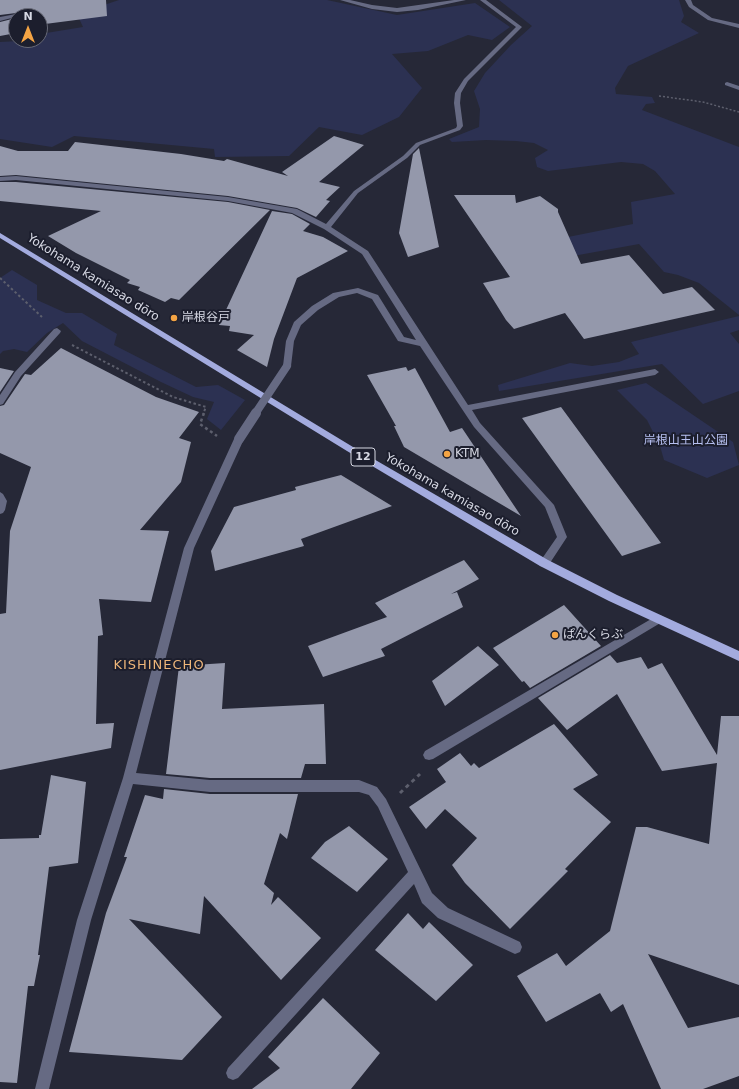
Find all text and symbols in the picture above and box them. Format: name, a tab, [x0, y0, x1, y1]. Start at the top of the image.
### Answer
north arrow	[8, 8, 48, 48]
text: N	[23, 10, 33, 23]
street label: Yokohama kamiasao dōro	[24, 231, 162, 325]
place label: 岸根谷戸	[182, 311, 230, 325]
marker: 岸根谷戸	[169, 313, 179, 323]
park label: 岸根山王山公園	[644, 434, 728, 448]
place label: KTM	[455, 447, 480, 461]
road number: 12	[351, 448, 375, 466]
marker: KTM	[442, 449, 452, 459]
street label: Yokohama kamiasao dōro	[382, 451, 522, 539]
place label: ぱんくらぶ	[563, 628, 623, 642]
marker: ぱんくらぶ	[550, 630, 560, 640]
district label: KISHINECHO	[113, 658, 205, 674]

